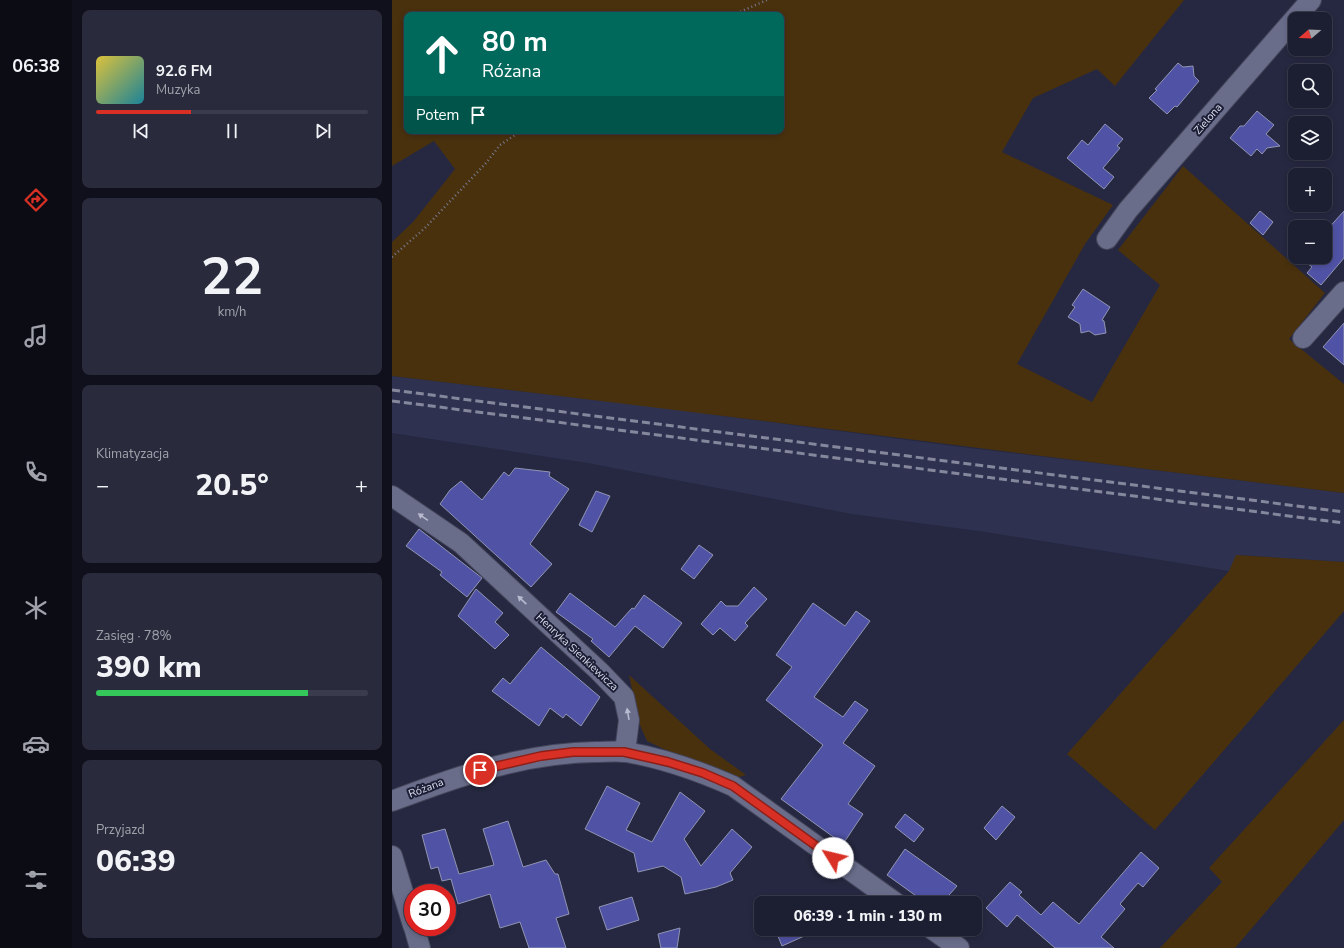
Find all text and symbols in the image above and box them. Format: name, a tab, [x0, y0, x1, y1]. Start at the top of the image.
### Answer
north arrow	[1288, 12, 1332, 56]
map controls	[1288, 12, 1332, 264]
text: 80 m	[482, 23, 548, 61]
icon: ahead	[416, 28, 468, 80]
text: 06:38	[12, 54, 60, 78]
text: Różana	[482, 59, 541, 83]
text: 92.6 FM	[156, 61, 212, 81]
button: search	[1288, 64, 1332, 108]
text: Muzyka	[156, 81, 200, 99]
street label: Zielona	[1190, 100, 1226, 138]
icon: arrive	[467, 104, 489, 126]
text: Potem	[416, 105, 459, 125]
button: layers	[1288, 116, 1332, 160]
icon: previous	[130, 120, 152, 142]
icon: pause	[221, 120, 243, 142]
icon: next	[312, 120, 334, 142]
button: +	[1288, 168, 1332, 212]
icon: directions	[22, 186, 50, 214]
button: −	[1288, 220, 1332, 264]
text: 22	[201, 241, 263, 312]
text: km/h	[218, 303, 246, 321]
icon: music	[22, 322, 50, 350]
text: Klimatyzacja	[96, 445, 169, 463]
icon: phone	[22, 458, 50, 486]
text: 20.5°	[195, 465, 269, 506]
text: −	[96, 471, 109, 501]
text: +	[355, 471, 368, 501]
one-way arrow	[417, 513, 428, 521]
icon: climate	[22, 594, 50, 622]
one-way arrow	[517, 595, 527, 605]
street label: Henryka Sienkiewicza	[533, 610, 622, 694]
text: Zasięg · 78%	[96, 627, 172, 645]
text: 390 km	[96, 647, 202, 688]
one-way arrow	[625, 707, 631, 720]
icon: car	[22, 730, 50, 758]
pin	[463, 753, 497, 787]
icon: arrive	[469, 759, 491, 781]
street label: Różana	[406, 774, 446, 801]
text: Przyjazd	[96, 821, 145, 839]
position arrow	[812, 837, 854, 879]
text: 06:39	[96, 841, 176, 882]
icon: filters	[22, 866, 50, 894]
speed limit sign: 30	[404, 884, 456, 936]
text: 06:39 · 1 min · 130 m	[794, 906, 942, 926]

